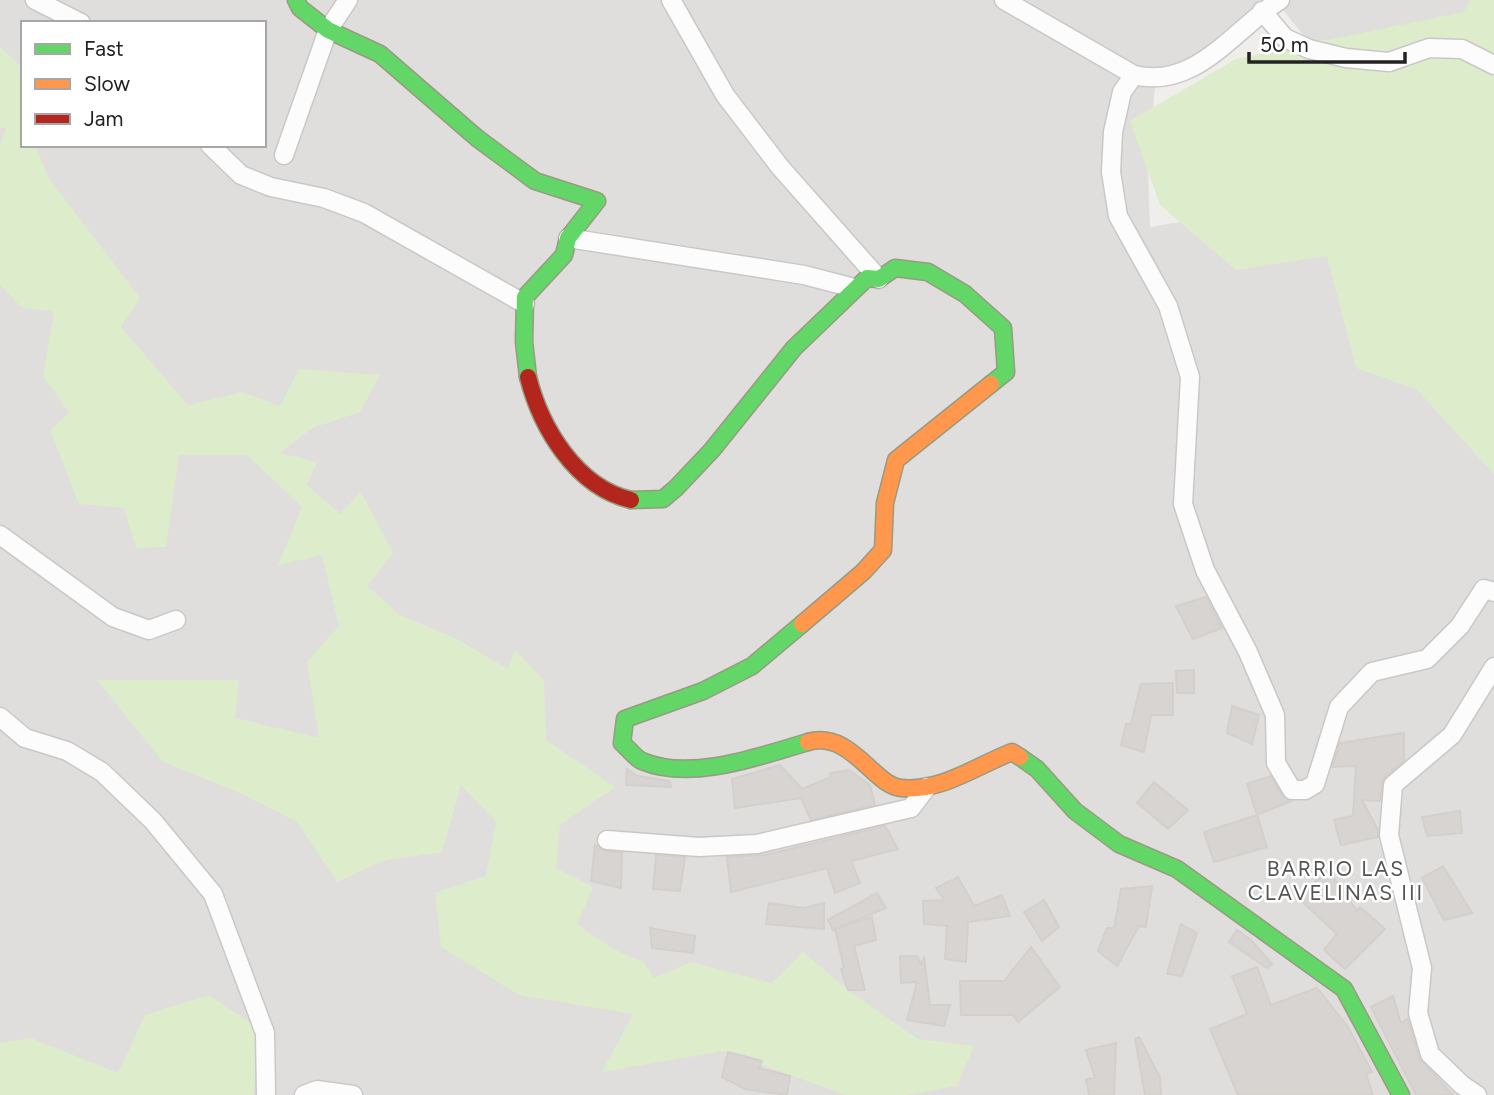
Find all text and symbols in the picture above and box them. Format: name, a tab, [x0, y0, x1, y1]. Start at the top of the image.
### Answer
legend	[21, 21, 266, 147]
scale bar	[1249, 21, 1405, 65]
text: 50 m	[1260, 32, 1309, 57]
text: Fast	[84, 36, 124, 61]
text: Slow	[84, 71, 130, 96]
text: Jam	[84, 106, 123, 131]
district label: BARRIO LAS CLAVELINAS III	[1248, 856, 1424, 905]

